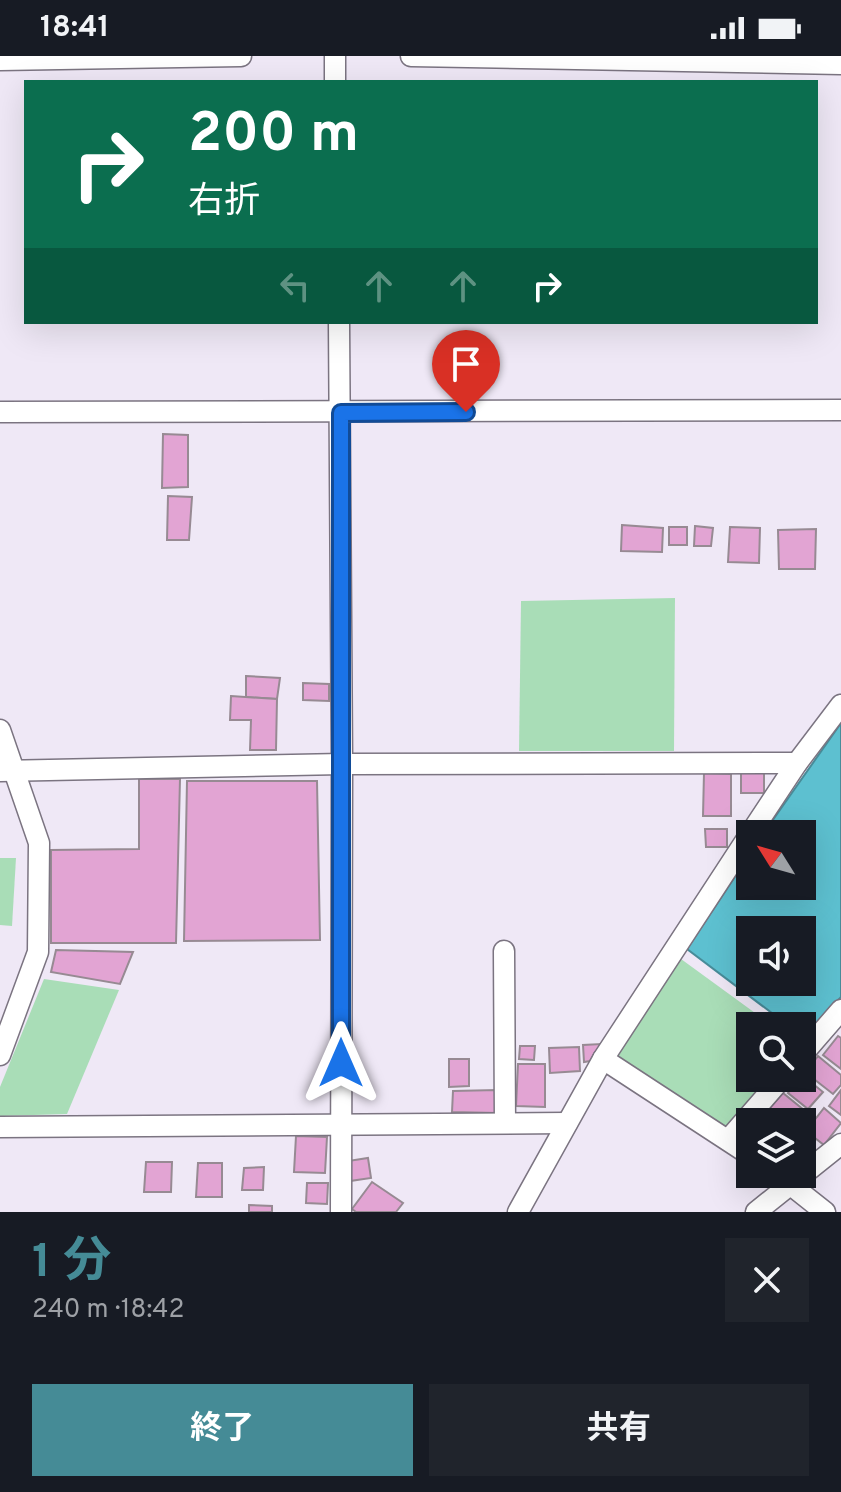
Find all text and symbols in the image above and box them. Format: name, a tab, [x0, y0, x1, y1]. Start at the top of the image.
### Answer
text: 18:41	[40, 10, 109, 47]
text: 200 m	[188, 101, 359, 171]
icon: right	[56, 112, 160, 216]
text: 右折	[188, 180, 260, 226]
icon: left	[273, 264, 317, 308]
icon: ahead	[357, 264, 401, 308]
icon: ahead	[441, 264, 485, 308]
icon: right	[525, 264, 569, 308]
pin	[432, 330, 500, 412]
icon: arrive	[444, 342, 488, 386]
north arrow	[736, 820, 816, 900]
map controls	[736, 820, 816, 1188]
button: sound	[736, 916, 816, 996]
button: search	[736, 1012, 816, 1092]
position arrow	[299, 1021, 383, 1105]
button: layers	[736, 1108, 816, 1188]
text: 1 分	[32, 1234, 111, 1294]
button: close	[725, 1238, 809, 1322]
text: 240 m · 18:42	[32, 1294, 184, 1327]
button: 終了	[32, 1384, 413, 1476]
button: 共有	[429, 1384, 809, 1476]

